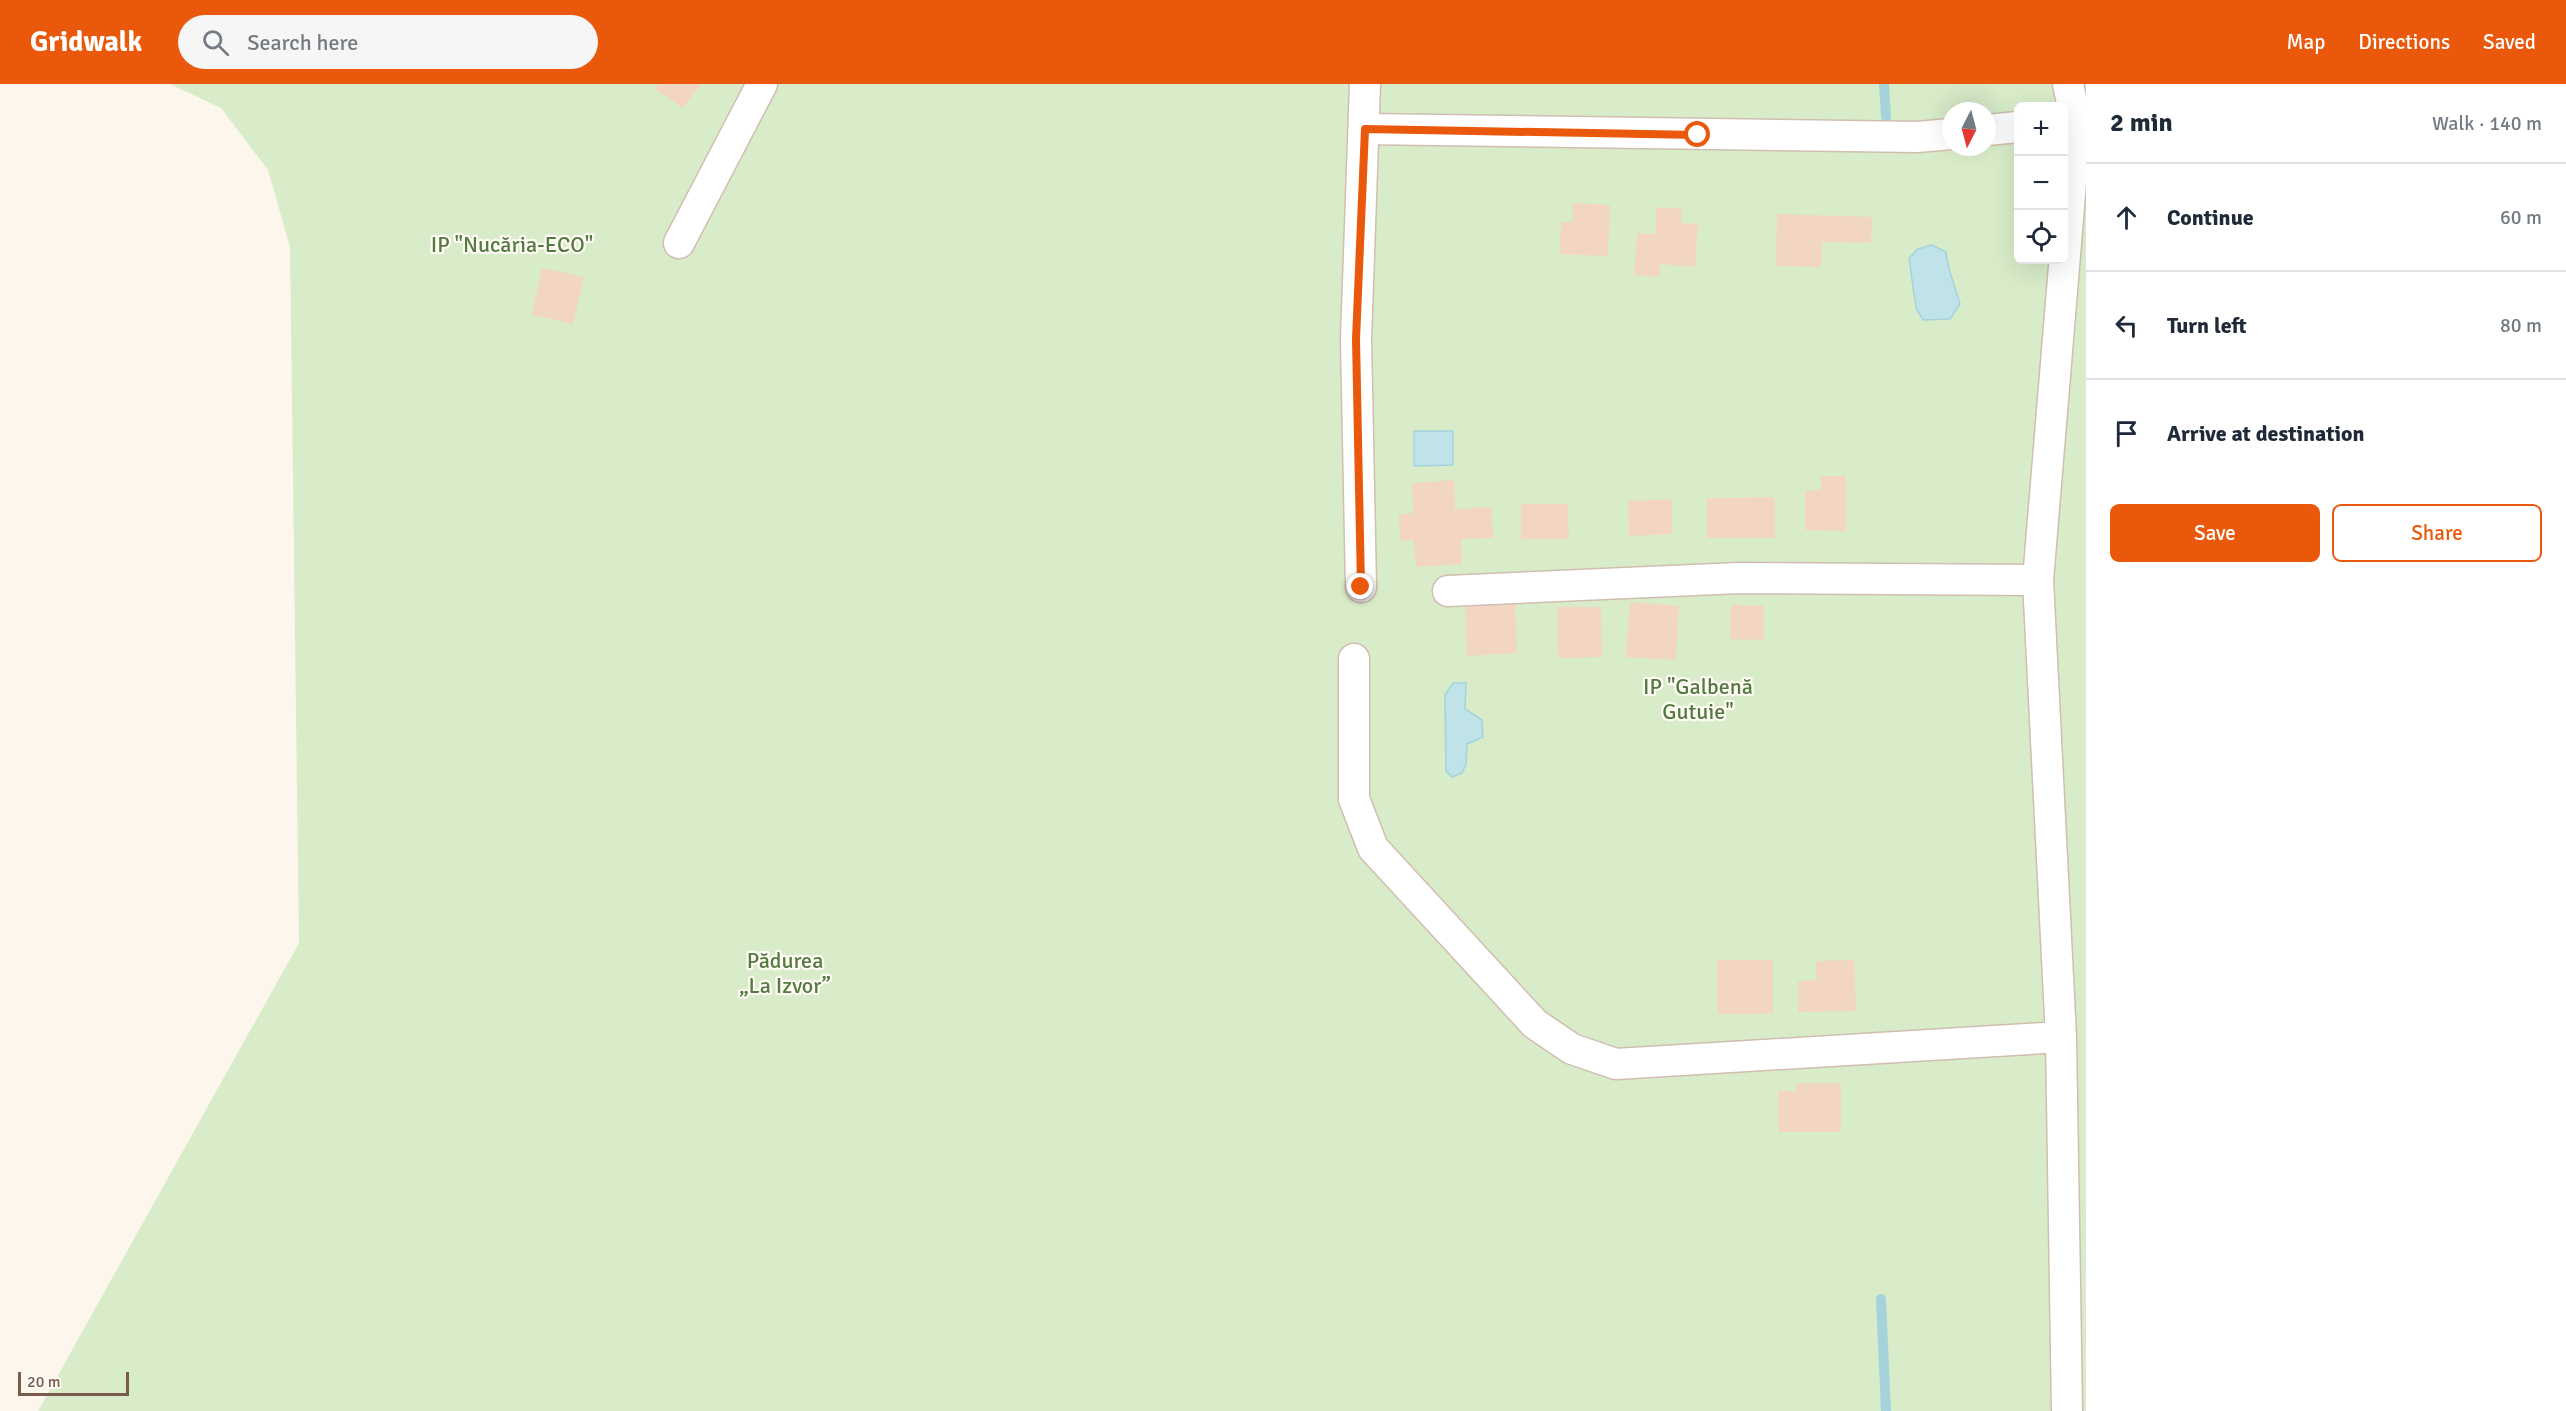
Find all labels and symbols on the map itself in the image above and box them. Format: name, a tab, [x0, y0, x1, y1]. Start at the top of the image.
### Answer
north arrow	[1942, 102, 1996, 156]
route start	[1684, 121, 1710, 147]
park label: IP "Nucăria-ECO"	[431, 231, 593, 258]
route end	[1347, 573, 1373, 599]
park label: IP "Galbenă Gutuie"	[1643, 673, 1753, 725]
park label: Pădurea „La Izvor”	[739, 947, 831, 999]
scale bar	[18, 1369, 129, 1396]

